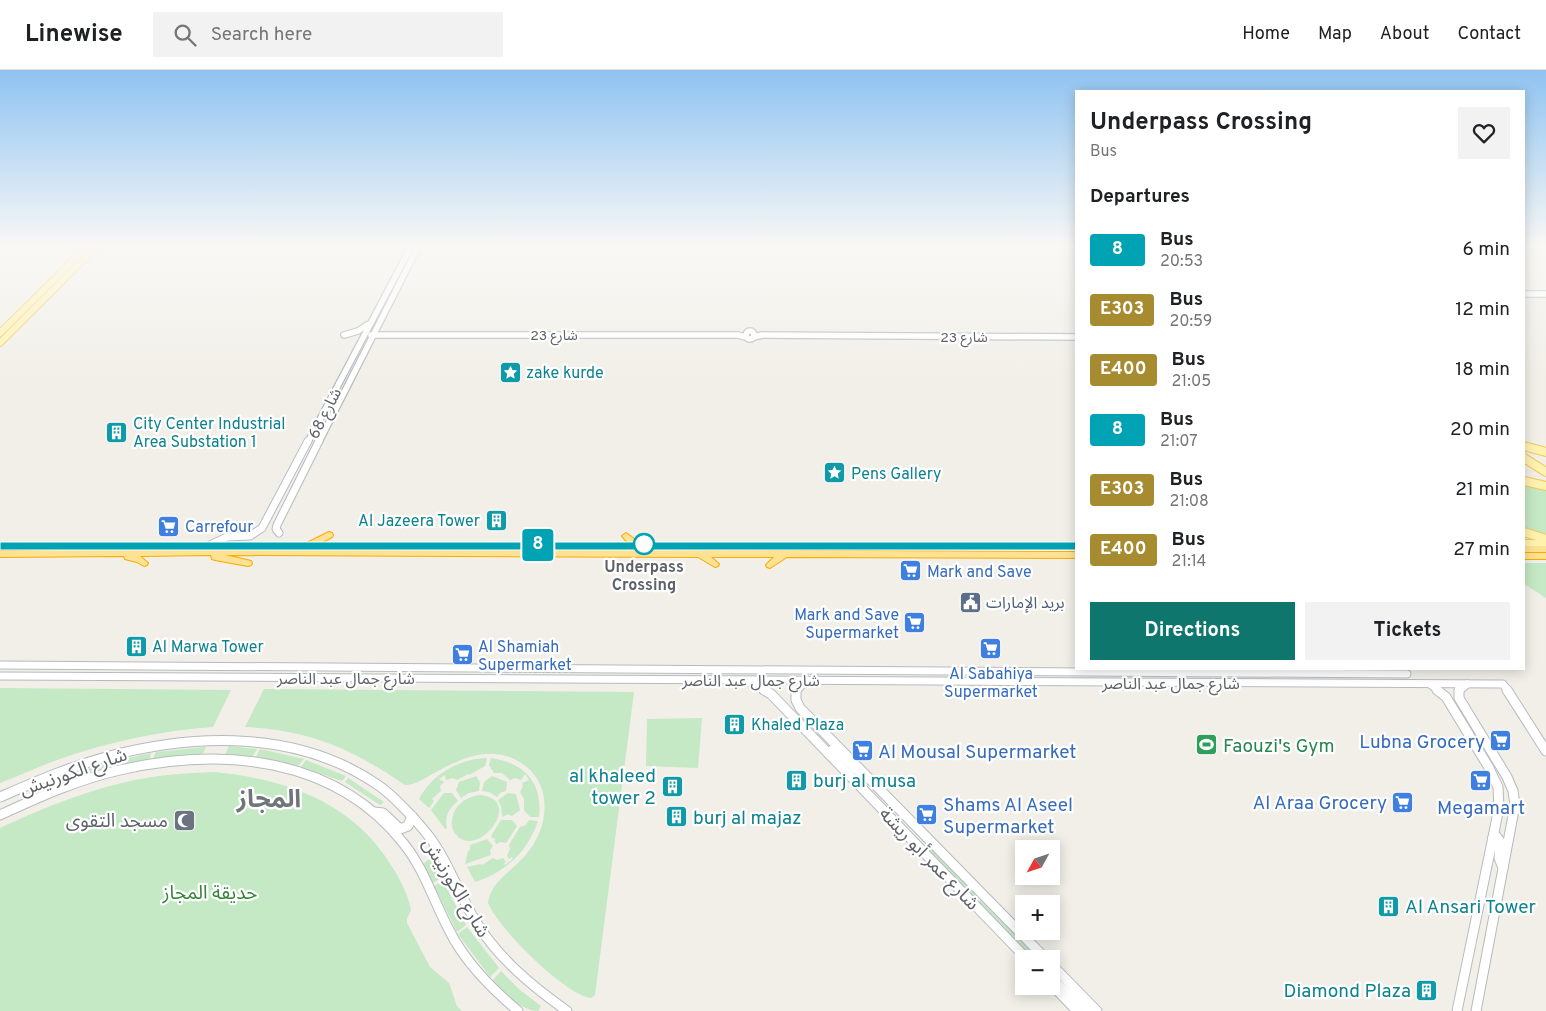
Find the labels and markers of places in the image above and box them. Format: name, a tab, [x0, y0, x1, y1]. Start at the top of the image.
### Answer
place icon: zake kurde	[498, 360, 522, 384]
place label: zake kurde	[526, 364, 604, 384]
place label: City Center Industrial Area Substation 1	[133, 415, 285, 453]
building icon: City Center Industrial Area Substation 1	[105, 420, 129, 444]
place icon: Pens Gallery	[823, 461, 847, 485]
place label: Pens Gallery	[851, 465, 942, 485]
building icon: Al Jazeera Tower	[484, 508, 508, 532]
place label: Al Jazeera Tower	[358, 512, 480, 532]
supermarket icon: Carrefour	[157, 514, 181, 538]
place label: Carrefour	[185, 518, 253, 538]
marker: Underpass Crossing	[633, 533, 655, 555]
place label: Underpass Crossing	[604, 558, 684, 596]
supermarket icon: Mark and Save	[899, 559, 923, 583]
place label: Mark and Save	[927, 563, 1032, 583]
public building icon: بريد الإمارات	[958, 590, 982, 614]
place label: بريد الإمارات	[986, 594, 1065, 614]
place label: Mark and Save Supermarket	[794, 606, 899, 644]
supermarket icon: Mark and Save Supermarket	[903, 611, 927, 635]
building icon: Al Marwa Tower	[124, 634, 148, 658]
supermarket icon: Al Sabahiya Supermarket	[979, 637, 1003, 661]
place label: Al Marwa Tower	[152, 638, 264, 658]
place label: Al Shamiah Supermarket	[478, 638, 572, 676]
supermarket icon: Al Shamiah Supermarket	[450, 643, 474, 667]
place label: Al Sabahiya Supermarket	[944, 665, 1038, 703]
building icon: Khaled Plaza	[723, 712, 747, 736]
place label: Khaled Plaza	[751, 716, 844, 736]
supermarket icon: Lubna Grocery	[1489, 729, 1513, 753]
place label: Lubna Grocery	[1359, 731, 1485, 755]
sports icon: Faouzi's Gym	[1195, 733, 1219, 757]
place label: Faouzi's Gym	[1223, 735, 1335, 759]
supermarket icon: Al Mousal Supermarket	[850, 739, 874, 763]
place label: Al Mousal Supermarket	[878, 741, 1077, 765]
place label: al khaleed tower 2	[569, 765, 656, 811]
building icon: burj al musa	[785, 768, 809, 792]
supermarket icon: Megamart	[1469, 769, 1493, 793]
place label: burj al musa	[813, 770, 916, 794]
building icon: al khaleed tower 2	[660, 774, 684, 798]
supermarket icon: Al Araa Grocery	[1391, 790, 1415, 814]
place label: Al Araa Grocery	[1252, 792, 1387, 816]
place label: Shams Al Aseel Supermarket	[943, 794, 1073, 840]
place label: Megamart	[1437, 797, 1525, 821]
supermarket icon: Shams Al Aseel Supermarket	[915, 803, 939, 827]
building icon: burj al majaz	[665, 805, 689, 829]
place label: burj al majaz	[693, 807, 802, 831]
mosque icon: مسجد التقوى	[172, 808, 196, 832]
place label: مسجد التقوى	[66, 810, 168, 834]
building icon: Al Ansari Tower	[1377, 894, 1401, 918]
place label: Al Ansari Tower	[1405, 896, 1537, 920]
building icon: Diamond Plaza	[1415, 978, 1439, 1002]
place label: Diamond Plaza	[1283, 980, 1411, 1004]

